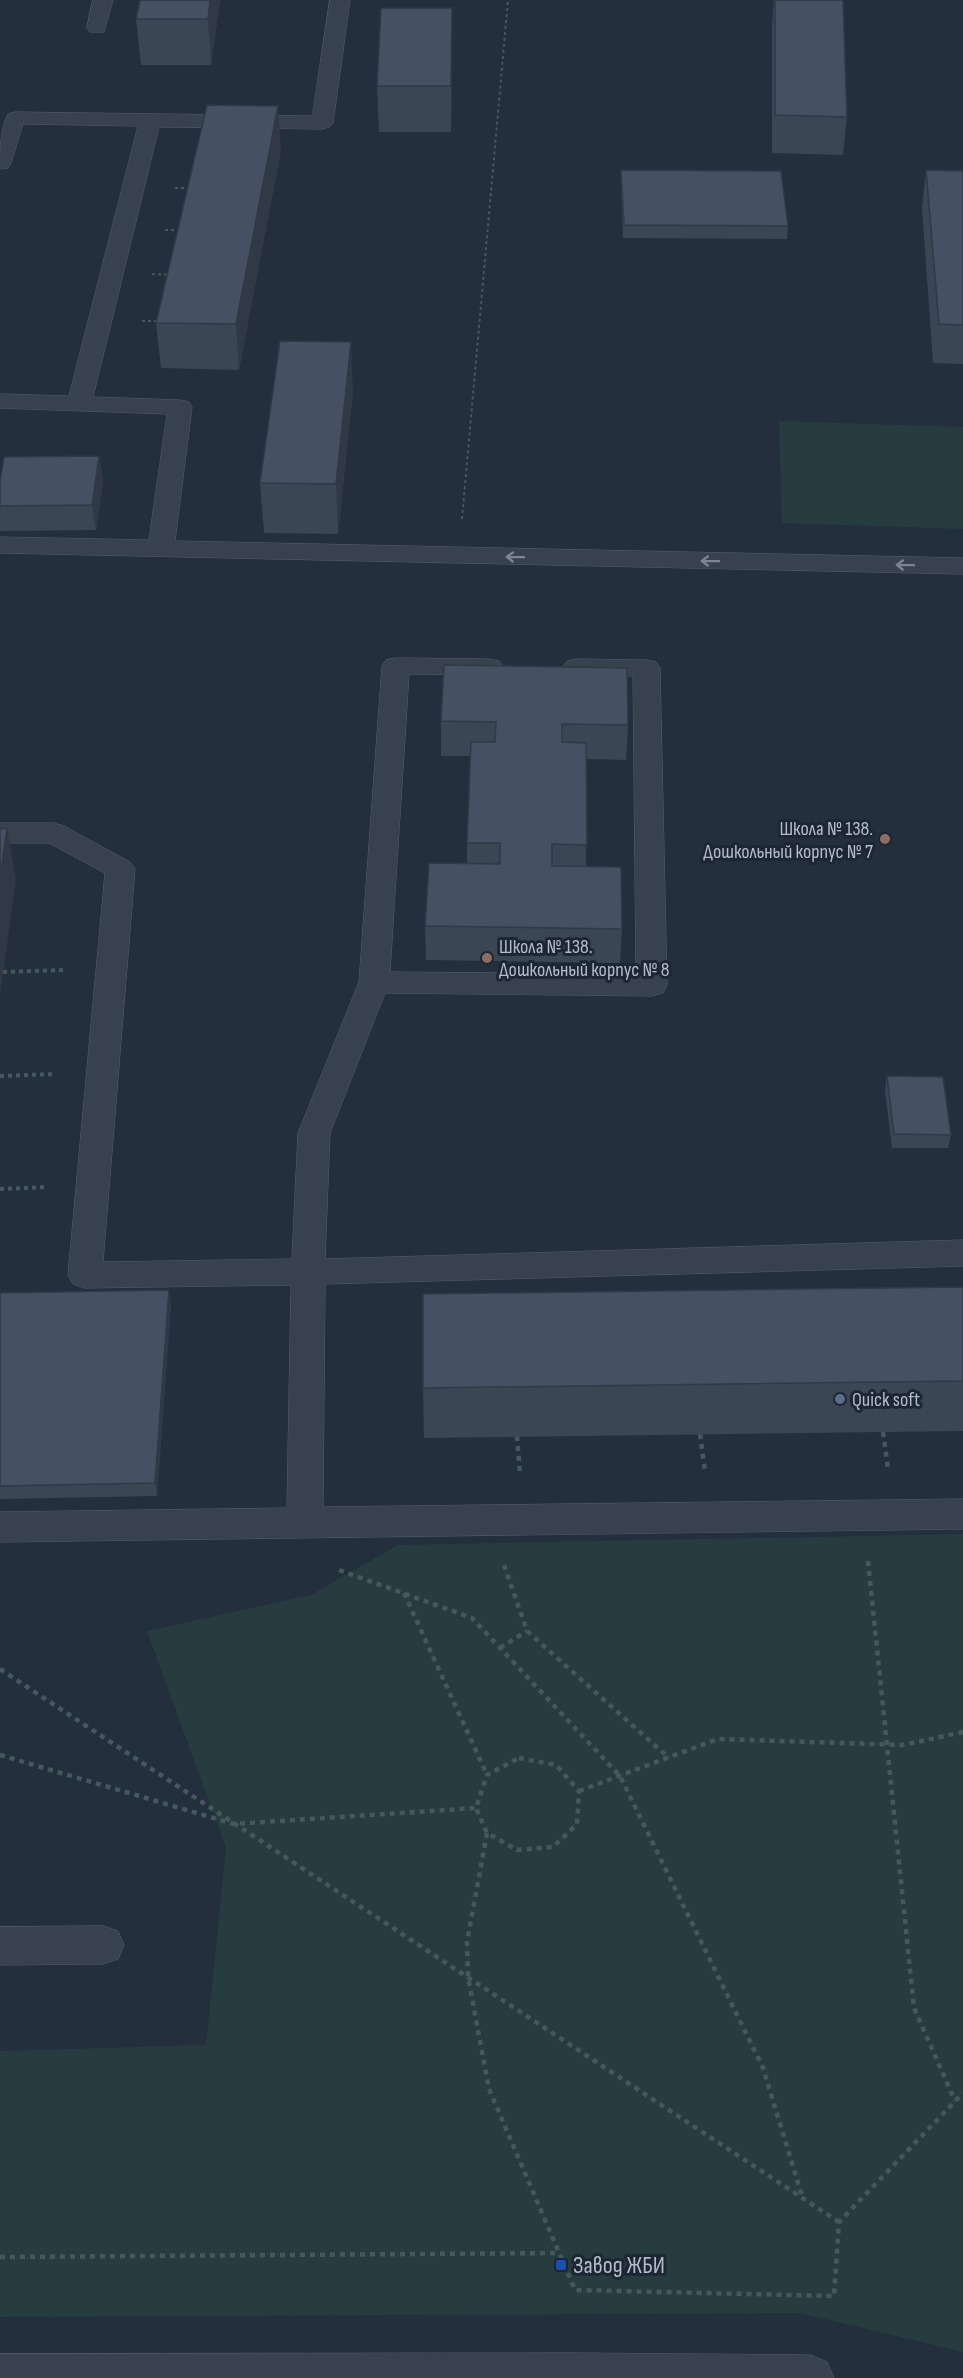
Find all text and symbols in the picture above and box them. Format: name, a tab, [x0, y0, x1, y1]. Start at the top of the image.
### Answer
one-way arrow	[505, 552, 525, 563]
one-way arrow	[700, 555, 720, 567]
one-way arrow	[895, 559, 915, 571]
place label: Школа № 138. Дошкольный корпус № 7	[703, 817, 873, 864]
marker: Школа № 138. Дошкольный корпус № 7	[878, 832, 892, 846]
place label: Школа № 138. Дошкольный корпус № 8	[499, 935, 669, 982]
marker: Школа № 138. Дошкольный корпус № 8	[480, 951, 494, 965]
place label: Quick soft	[852, 1388, 920, 1412]
marker: Quick soft	[833, 1392, 847, 1406]
place label: Завод ЖБИ	[573, 2251, 665, 2280]
marker: Завод ЖБИ	[554, 2258, 568, 2272]

